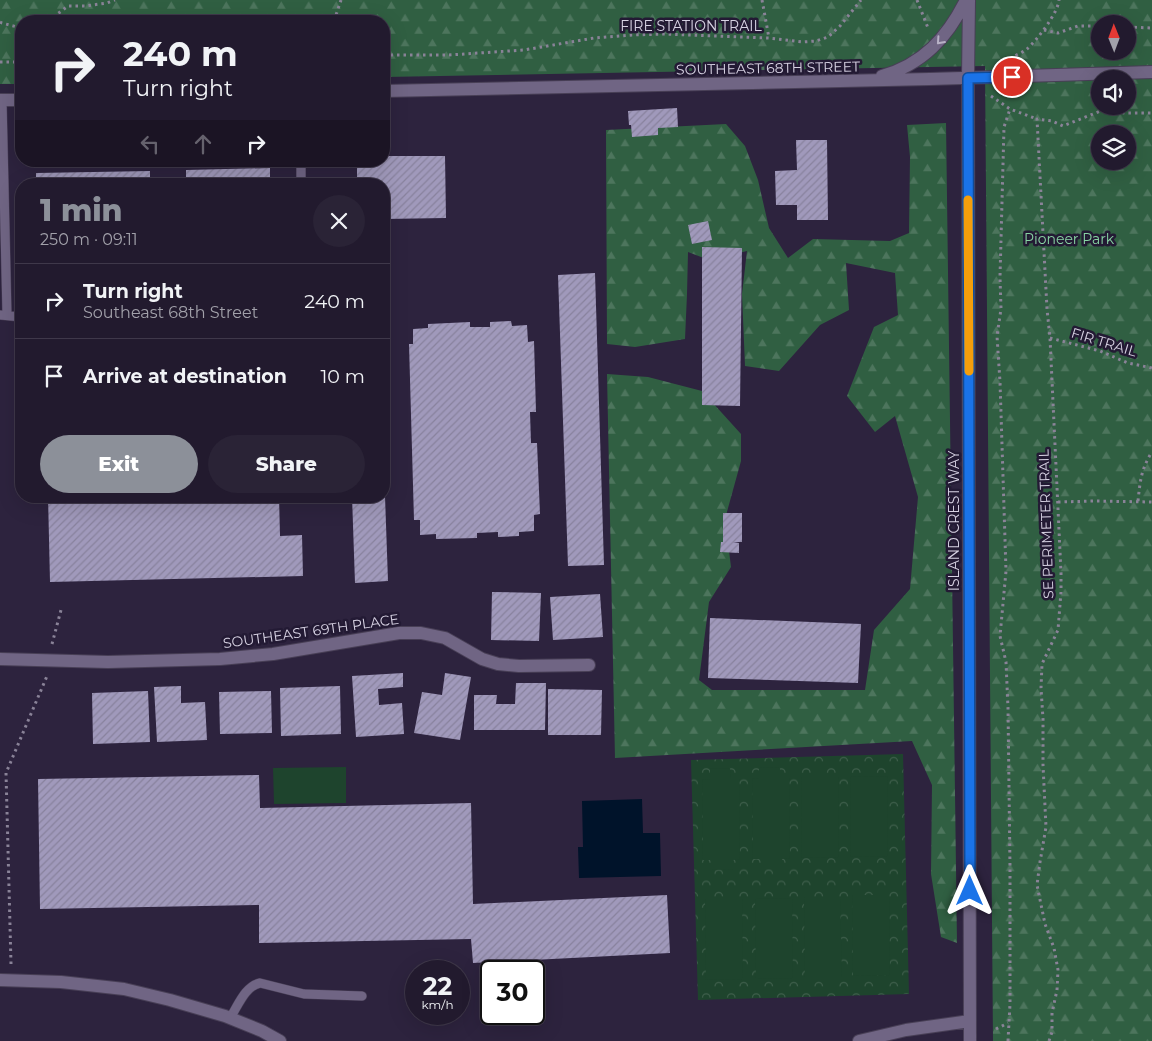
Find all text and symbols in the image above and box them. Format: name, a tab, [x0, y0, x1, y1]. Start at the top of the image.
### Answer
north arrow	[1091, 15, 1136, 60]
map controls	[1091, 15, 1136, 170]
street label: FIRE STATION TRAIL	[620, 17, 763, 35]
text: 240 m	[123, 32, 238, 75]
icon: right	[40, 35, 105, 100]
one-way arrow	[937, 35, 946, 44]
pin	[991, 56, 1033, 98]
street label: SOUTHEAST 68TH STREET	[676, 57, 860, 79]
icon: arrive	[998, 63, 1026, 91]
button: sound	[1091, 70, 1136, 115]
text: Turn right	[123, 75, 233, 102]
button: layers	[1091, 125, 1136, 170]
icon: left	[136, 130, 164, 158]
icon: ahead	[189, 130, 217, 158]
icon: right	[242, 130, 270, 158]
text: 1 min	[40, 192, 123, 229]
button: close	[313, 195, 365, 247]
text: 250 m · 09:11	[40, 230, 138, 249]
park label: Pioneer Park	[1024, 230, 1115, 248]
text: Turn right	[83, 280, 183, 303]
icon: right	[40, 287, 68, 315]
text: 240 m	[304, 290, 365, 313]
text: Southeast 68th Street	[83, 303, 258, 322]
street label: FIR TRAIL	[1069, 324, 1140, 361]
icon: arrive	[40, 362, 68, 390]
text: Arrive at destination	[83, 365, 287, 388]
text: 10 m	[320, 365, 365, 388]
button: Exit	[40, 435, 198, 493]
button: Share	[208, 435, 365, 493]
street label: SE PERIMETER TRAIL	[1034, 448, 1058, 599]
street label: ISLAND CREST WAY	[945, 451, 963, 591]
street label: SOUTHEAST 69TH PLACE	[222, 610, 400, 652]
position arrow	[943, 864, 995, 916]
speed limit sign: 30	[480, 960, 545, 1025]
text: 22	[423, 971, 452, 1001]
text: km/h	[421, 997, 454, 1012]

